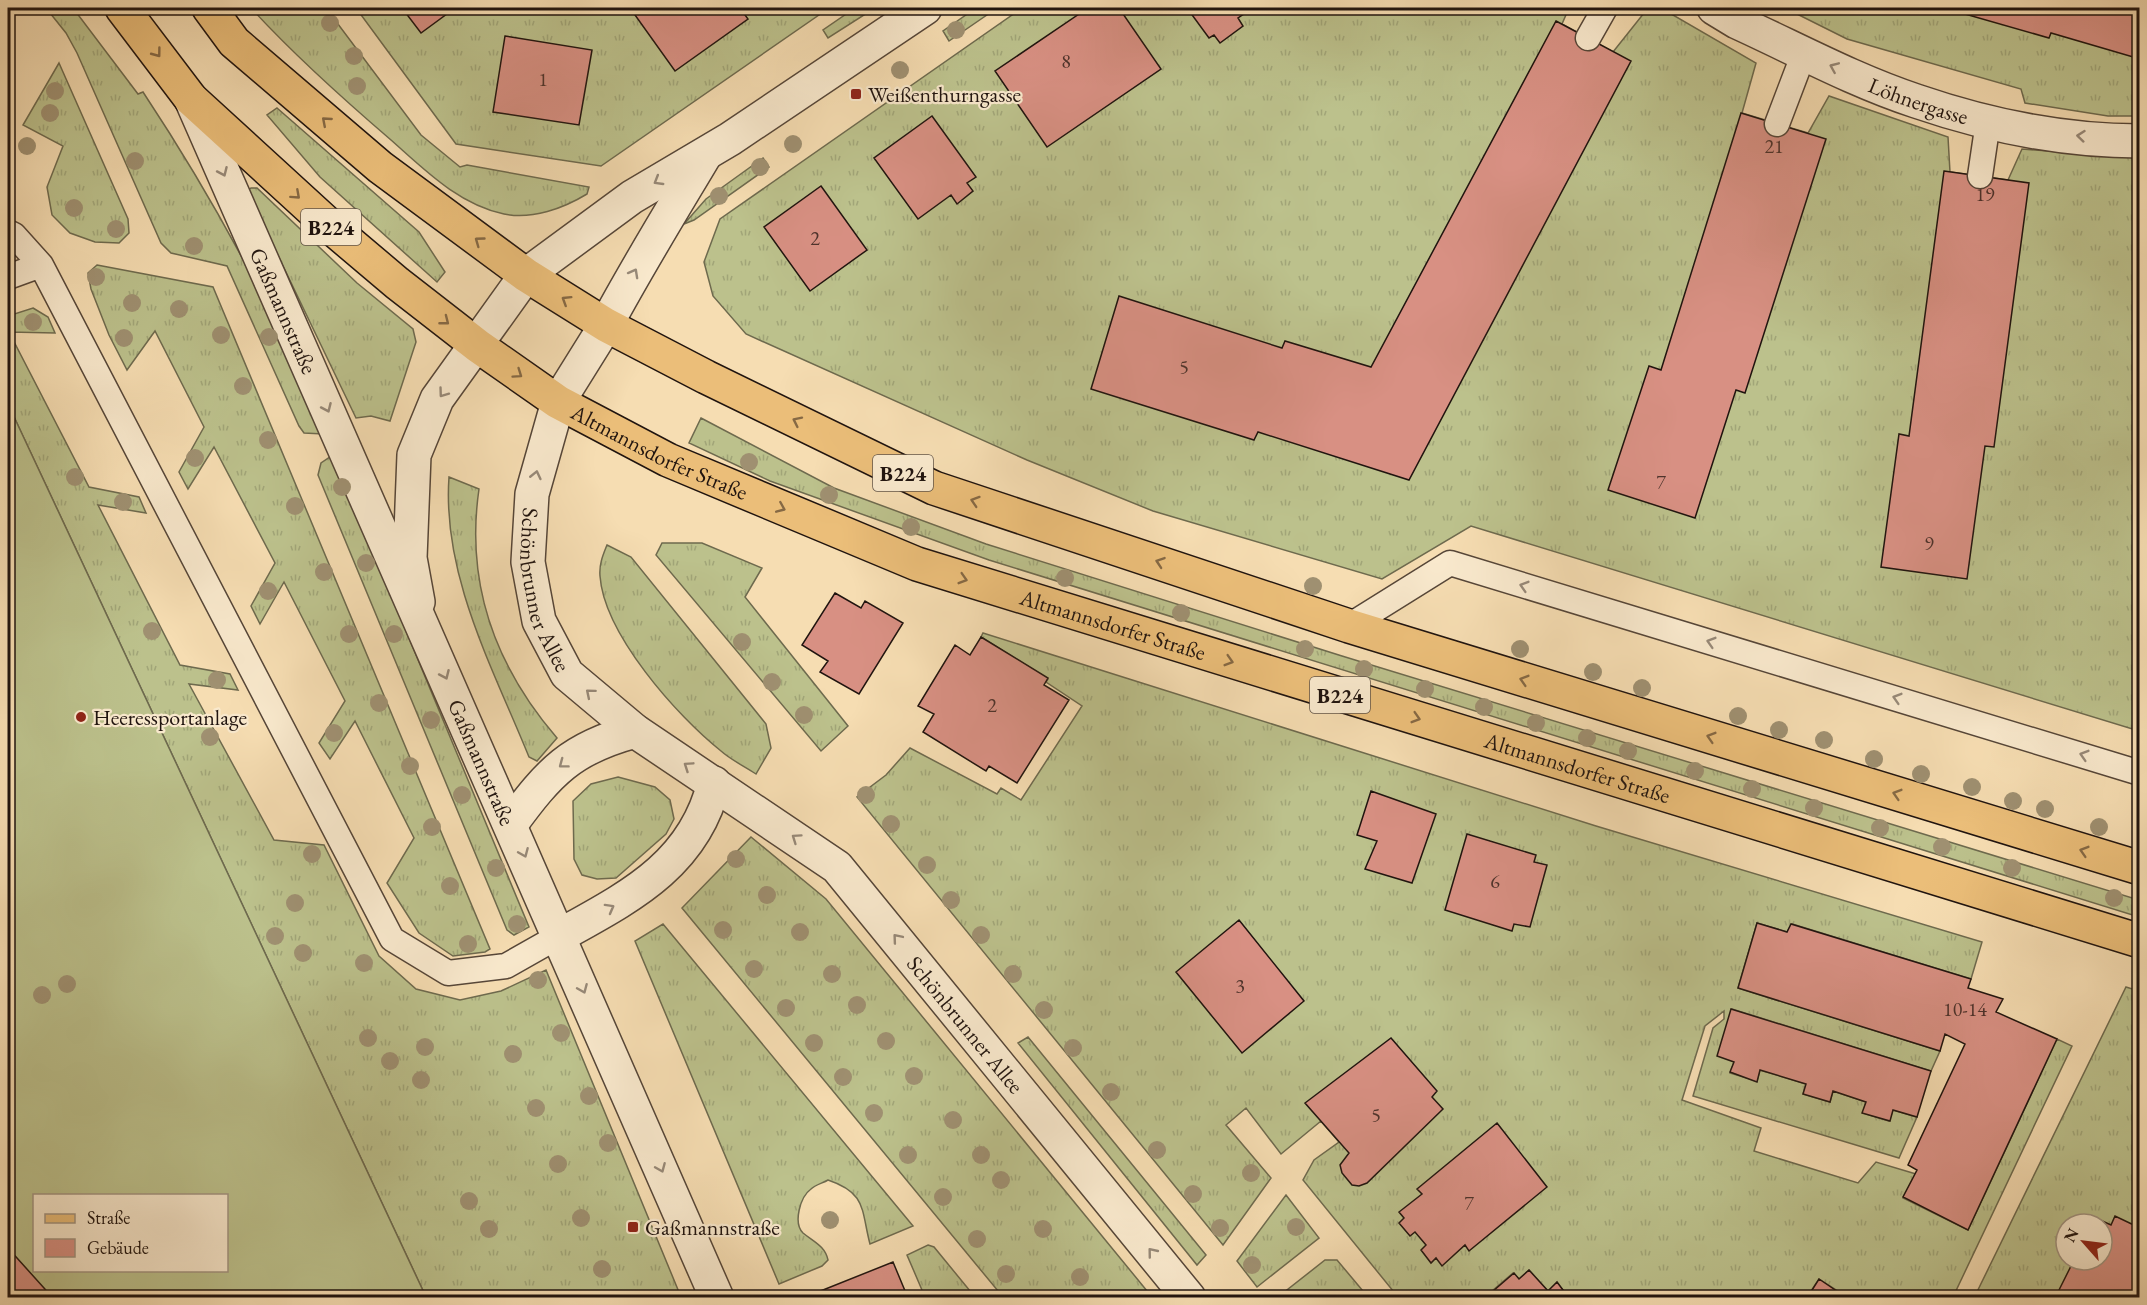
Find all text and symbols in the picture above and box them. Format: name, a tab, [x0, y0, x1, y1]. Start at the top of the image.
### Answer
one-way arrow	[149, 47, 160, 58]
house number: 8	[1061, 48, 1071, 74]
one-way arrow	[1830, 62, 1841, 74]
house number: 1	[538, 66, 548, 92]
street label: Löhnergasse	[1864, 70, 1972, 131]
place label: Weißenthurngasse	[868, 80, 1022, 109]
marker: Weißenthurngasse	[849, 87, 863, 101]
one-way arrow	[322, 117, 333, 128]
one-way arrow	[2077, 130, 2086, 143]
house number: 21	[1764, 133, 1784, 159]
one-way arrow	[216, 165, 228, 176]
one-way arrow	[654, 174, 664, 185]
house number: 19	[1975, 181, 1995, 207]
one-way arrow	[290, 188, 300, 199]
road number: B224	[301, 209, 361, 245]
house number: 2	[810, 225, 820, 251]
one-way arrow	[475, 237, 486, 248]
street label: Gaßmannstraße	[243, 243, 324, 379]
one-way arrow	[627, 269, 638, 280]
one-way arrow	[562, 295, 572, 307]
one-way arrow	[439, 313, 450, 324]
house number: 5	[1179, 354, 1189, 380]
one-way arrow	[511, 367, 522, 378]
one-way arrow	[439, 386, 450, 397]
street label: Altmannsdorfer Straße	[565, 397, 753, 506]
one-way arrow	[320, 401, 332, 412]
one-way arrow	[793, 417, 804, 429]
road number: B224	[873, 455, 933, 491]
house number: 7	[1656, 469, 1666, 495]
one-way arrow	[529, 470, 542, 480]
one-way arrow	[970, 496, 981, 508]
one-way arrow	[775, 500, 786, 512]
street label: Schönbrunner Allee	[514, 507, 578, 677]
house number: 9	[1924, 530, 1934, 556]
one-way arrow	[1155, 557, 1166, 570]
one-way arrow	[957, 571, 968, 584]
one-way arrow	[1519, 581, 1530, 593]
street label: Altmannsdorfer Straße	[1016, 582, 1210, 667]
one-way arrow	[1706, 637, 1717, 649]
one-way arrow	[1223, 654, 1234, 666]
one-way arrow	[438, 669, 450, 680]
one-way arrow	[1519, 675, 1530, 687]
road number: B224	[1310, 677, 1370, 713]
one-way arrow	[586, 689, 597, 700]
house number: 2	[987, 692, 997, 718]
one-way arrow	[1892, 693, 1903, 705]
street label: Gaßmannstraße	[441, 694, 522, 830]
place label: Heeressportanlage	[93, 703, 247, 732]
marker: Heeressportanlage	[74, 710, 88, 724]
one-way arrow	[1410, 711, 1421, 723]
street label: Altmannsdorfer Straße	[1480, 725, 1674, 810]
one-way arrow	[1706, 732, 1717, 744]
one-way arrow	[2079, 750, 2090, 762]
one-way arrow	[559, 756, 570, 767]
one-way arrow	[683, 762, 694, 773]
one-way arrow	[1892, 789, 1903, 801]
one-way arrow	[791, 834, 802, 845]
one-way arrow	[2079, 846, 2090, 858]
one-way arrow	[517, 847, 529, 858]
house number: 6	[1490, 868, 1500, 894]
one-way arrow	[604, 904, 614, 915]
one-way arrow	[893, 934, 904, 945]
street label: Schönbrunner Allee	[901, 950, 1031, 1100]
house number: 3	[1235, 973, 1245, 999]
one-way arrow	[576, 983, 588, 994]
house number: 10-14	[1943, 996, 1987, 1022]
house number: 5	[1371, 1102, 1381, 1128]
one-way arrow	[653, 1162, 665, 1173]
house number: 7	[1464, 1190, 1474, 1216]
legend	[33, 1194, 228, 1272]
text: Straße	[87, 1206, 130, 1229]
north arrow	[2054, 1212, 2114, 1272]
place label: Gaßmannstraße	[645, 1213, 780, 1242]
marker: Gaßmannstraße	[626, 1220, 640, 1234]
text: N	[2059, 1225, 2084, 1246]
text: Gebäude	[87, 1236, 149, 1259]
one-way arrow	[1148, 1248, 1159, 1259]

